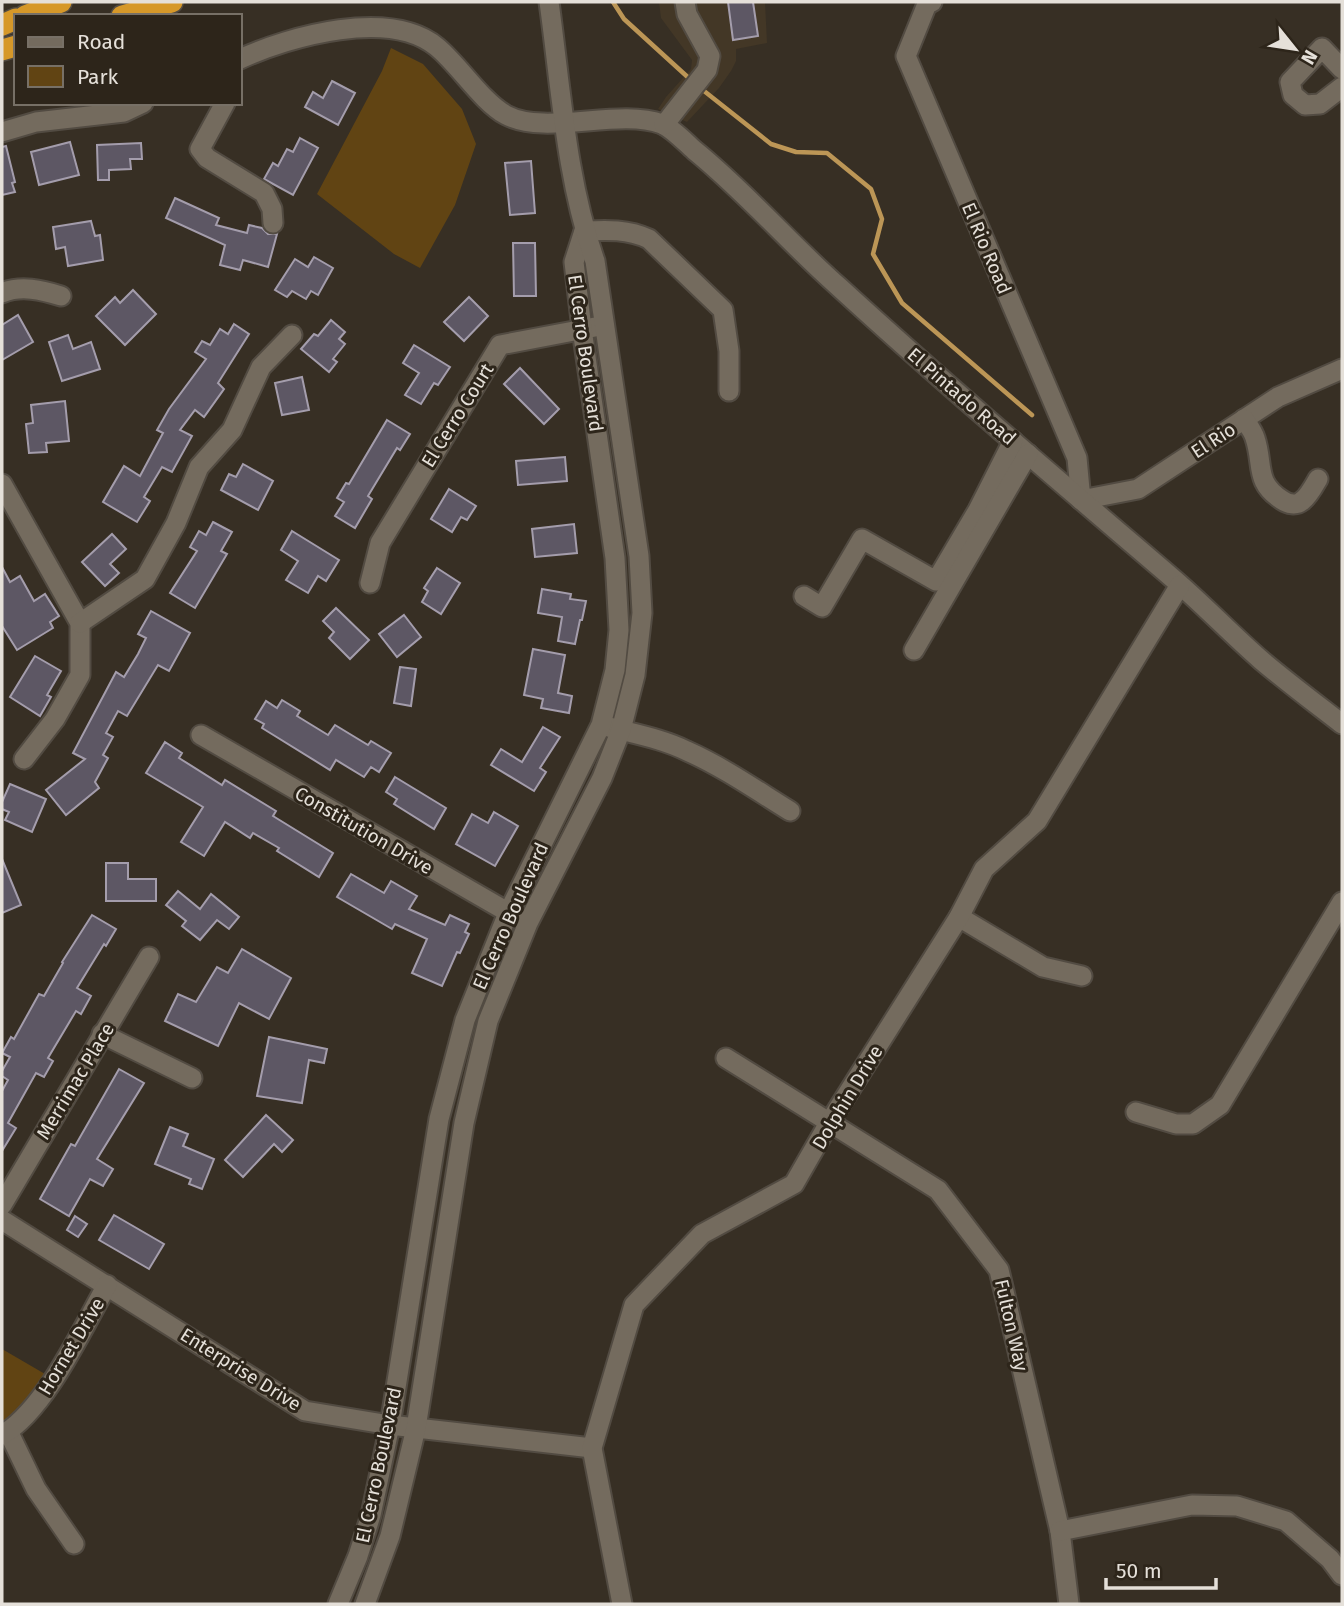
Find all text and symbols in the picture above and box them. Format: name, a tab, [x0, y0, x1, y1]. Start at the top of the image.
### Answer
legend	[14, 14, 242, 105]
north arrow	[1260, 14, 1330, 84]
text: Road	[77, 29, 125, 55]
text: N	[1296, 46, 1322, 68]
text: Park	[77, 64, 119, 90]
street label: El Rio Road	[957, 199, 1016, 298]
street label: El Cerro Boulevard	[563, 273, 608, 433]
street label: El Pintado Road	[903, 343, 1021, 450]
street label: El Cerro Court	[416, 359, 499, 471]
street label: El Rio	[1187, 418, 1240, 463]
street label: Constitution Drive	[291, 782, 437, 879]
street label: El Cerro Boulevard	[468, 839, 553, 993]
street label: Merrimac Place	[32, 1019, 119, 1144]
street label: Dolphin Drive	[807, 1041, 888, 1153]
street label: Fulton Way	[990, 1277, 1033, 1374]
street label: Hornet Drive	[33, 1293, 109, 1399]
street label: Enterprise Drive	[176, 1323, 305, 1416]
street label: El Cerro Boulevard	[351, 1385, 406, 1545]
scale bar	[1106, 1546, 1216, 1590]
text: 50 m	[1116, 1558, 1162, 1584]

